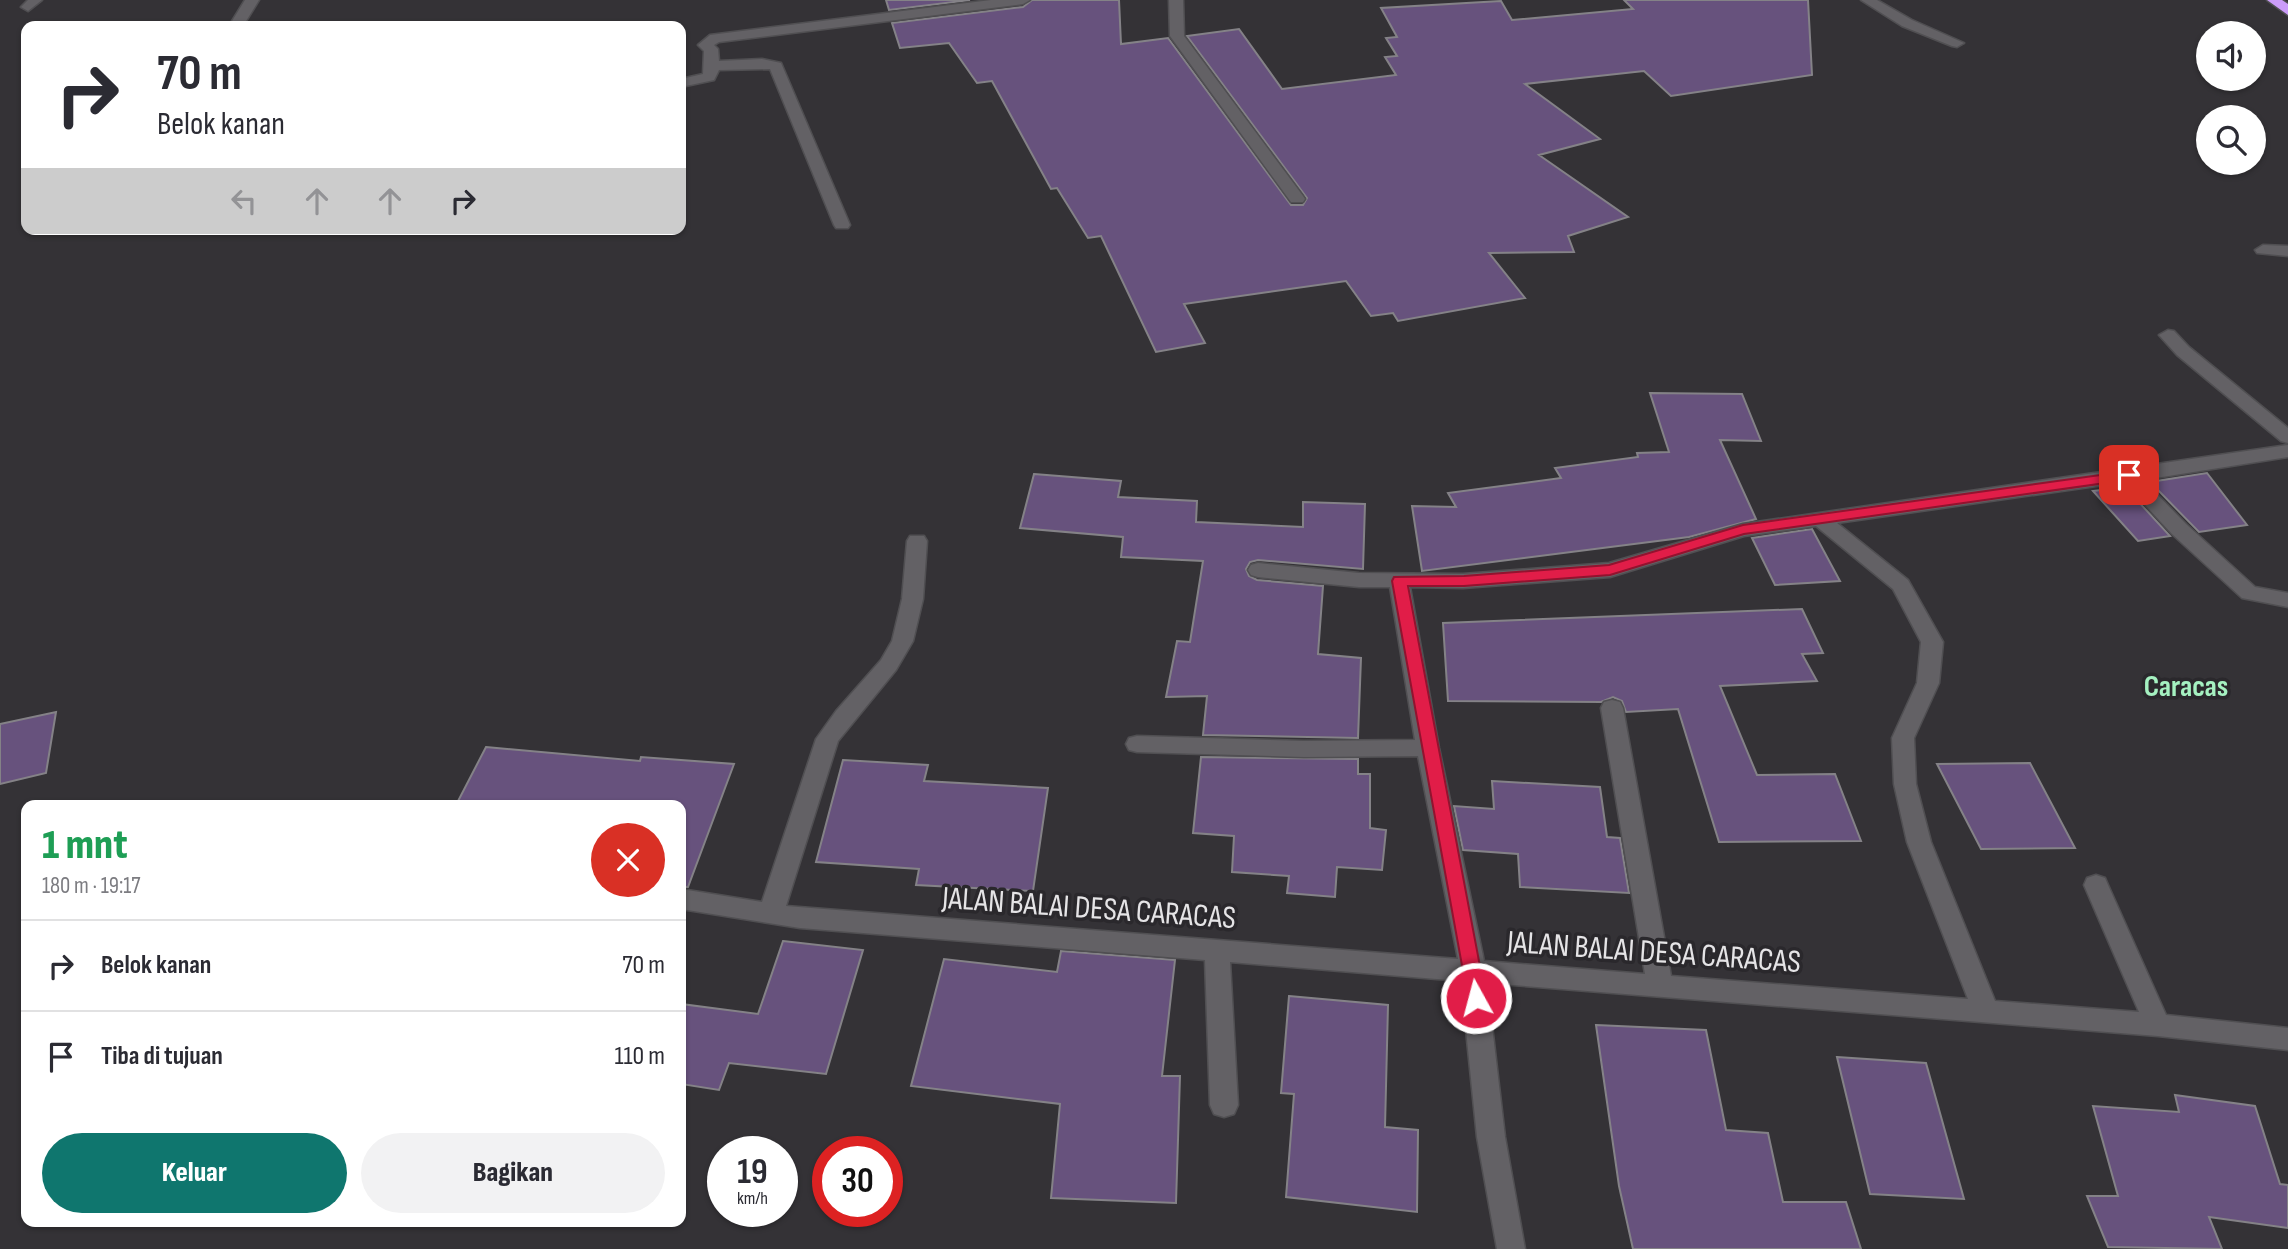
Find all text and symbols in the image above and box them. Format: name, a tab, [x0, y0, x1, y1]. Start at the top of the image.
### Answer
map controls	[2196, 21, 2266, 175]
button: sound	[2196, 21, 2266, 91]
text: 70 m	[157, 45, 242, 104]
icon: right	[42, 49, 133, 140]
text: Belok kanan	[157, 105, 285, 144]
button: search	[2196, 105, 2266, 175]
icon: left	[225, 182, 263, 220]
icon: ahead	[298, 182, 336, 220]
icon: ahead	[371, 182, 409, 220]
icon: right	[444, 182, 482, 220]
pin	[2099, 445, 2159, 505]
icon: arrive	[2110, 456, 2148, 494]
district label: Caracas	[2144, 669, 2228, 705]
text: 1 mnt	[42, 820, 127, 871]
button: close	[591, 823, 665, 897]
text: 180 m · 19:17	[42, 872, 141, 900]
street label: JALAN BALAI DESA CARACAS	[940, 879, 1237, 938]
street label: JALAN BALAI DESA CARACAS	[1505, 923, 1802, 982]
icon: right	[42, 947, 80, 985]
text: Belok kanan	[101, 950, 211, 981]
text: 70 m	[622, 950, 665, 981]
position arrow	[1439, 961, 1513, 1035]
icon: arrive	[42, 1038, 80, 1076]
text: Tiba di tujuan	[101, 1041, 223, 1072]
text: 110 m	[614, 1041, 665, 1072]
button: Keluar	[42, 1133, 347, 1213]
button: Bagikan	[361, 1133, 665, 1213]
speed limit sign: 30	[812, 1136, 903, 1227]
text: 19	[737, 1151, 768, 1194]
text: km/h	[737, 1188, 768, 1209]

